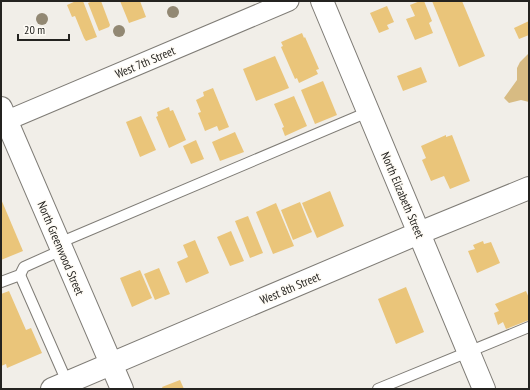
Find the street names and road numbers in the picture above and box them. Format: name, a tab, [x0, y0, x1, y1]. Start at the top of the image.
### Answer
street label: West 7th Street	[113, 42, 178, 81]
street label: North Elizabeth Street	[378, 150, 428, 241]
street label: North Greenwood Street	[34, 199, 88, 298]
street label: West 8th Street	[258, 268, 323, 307]

